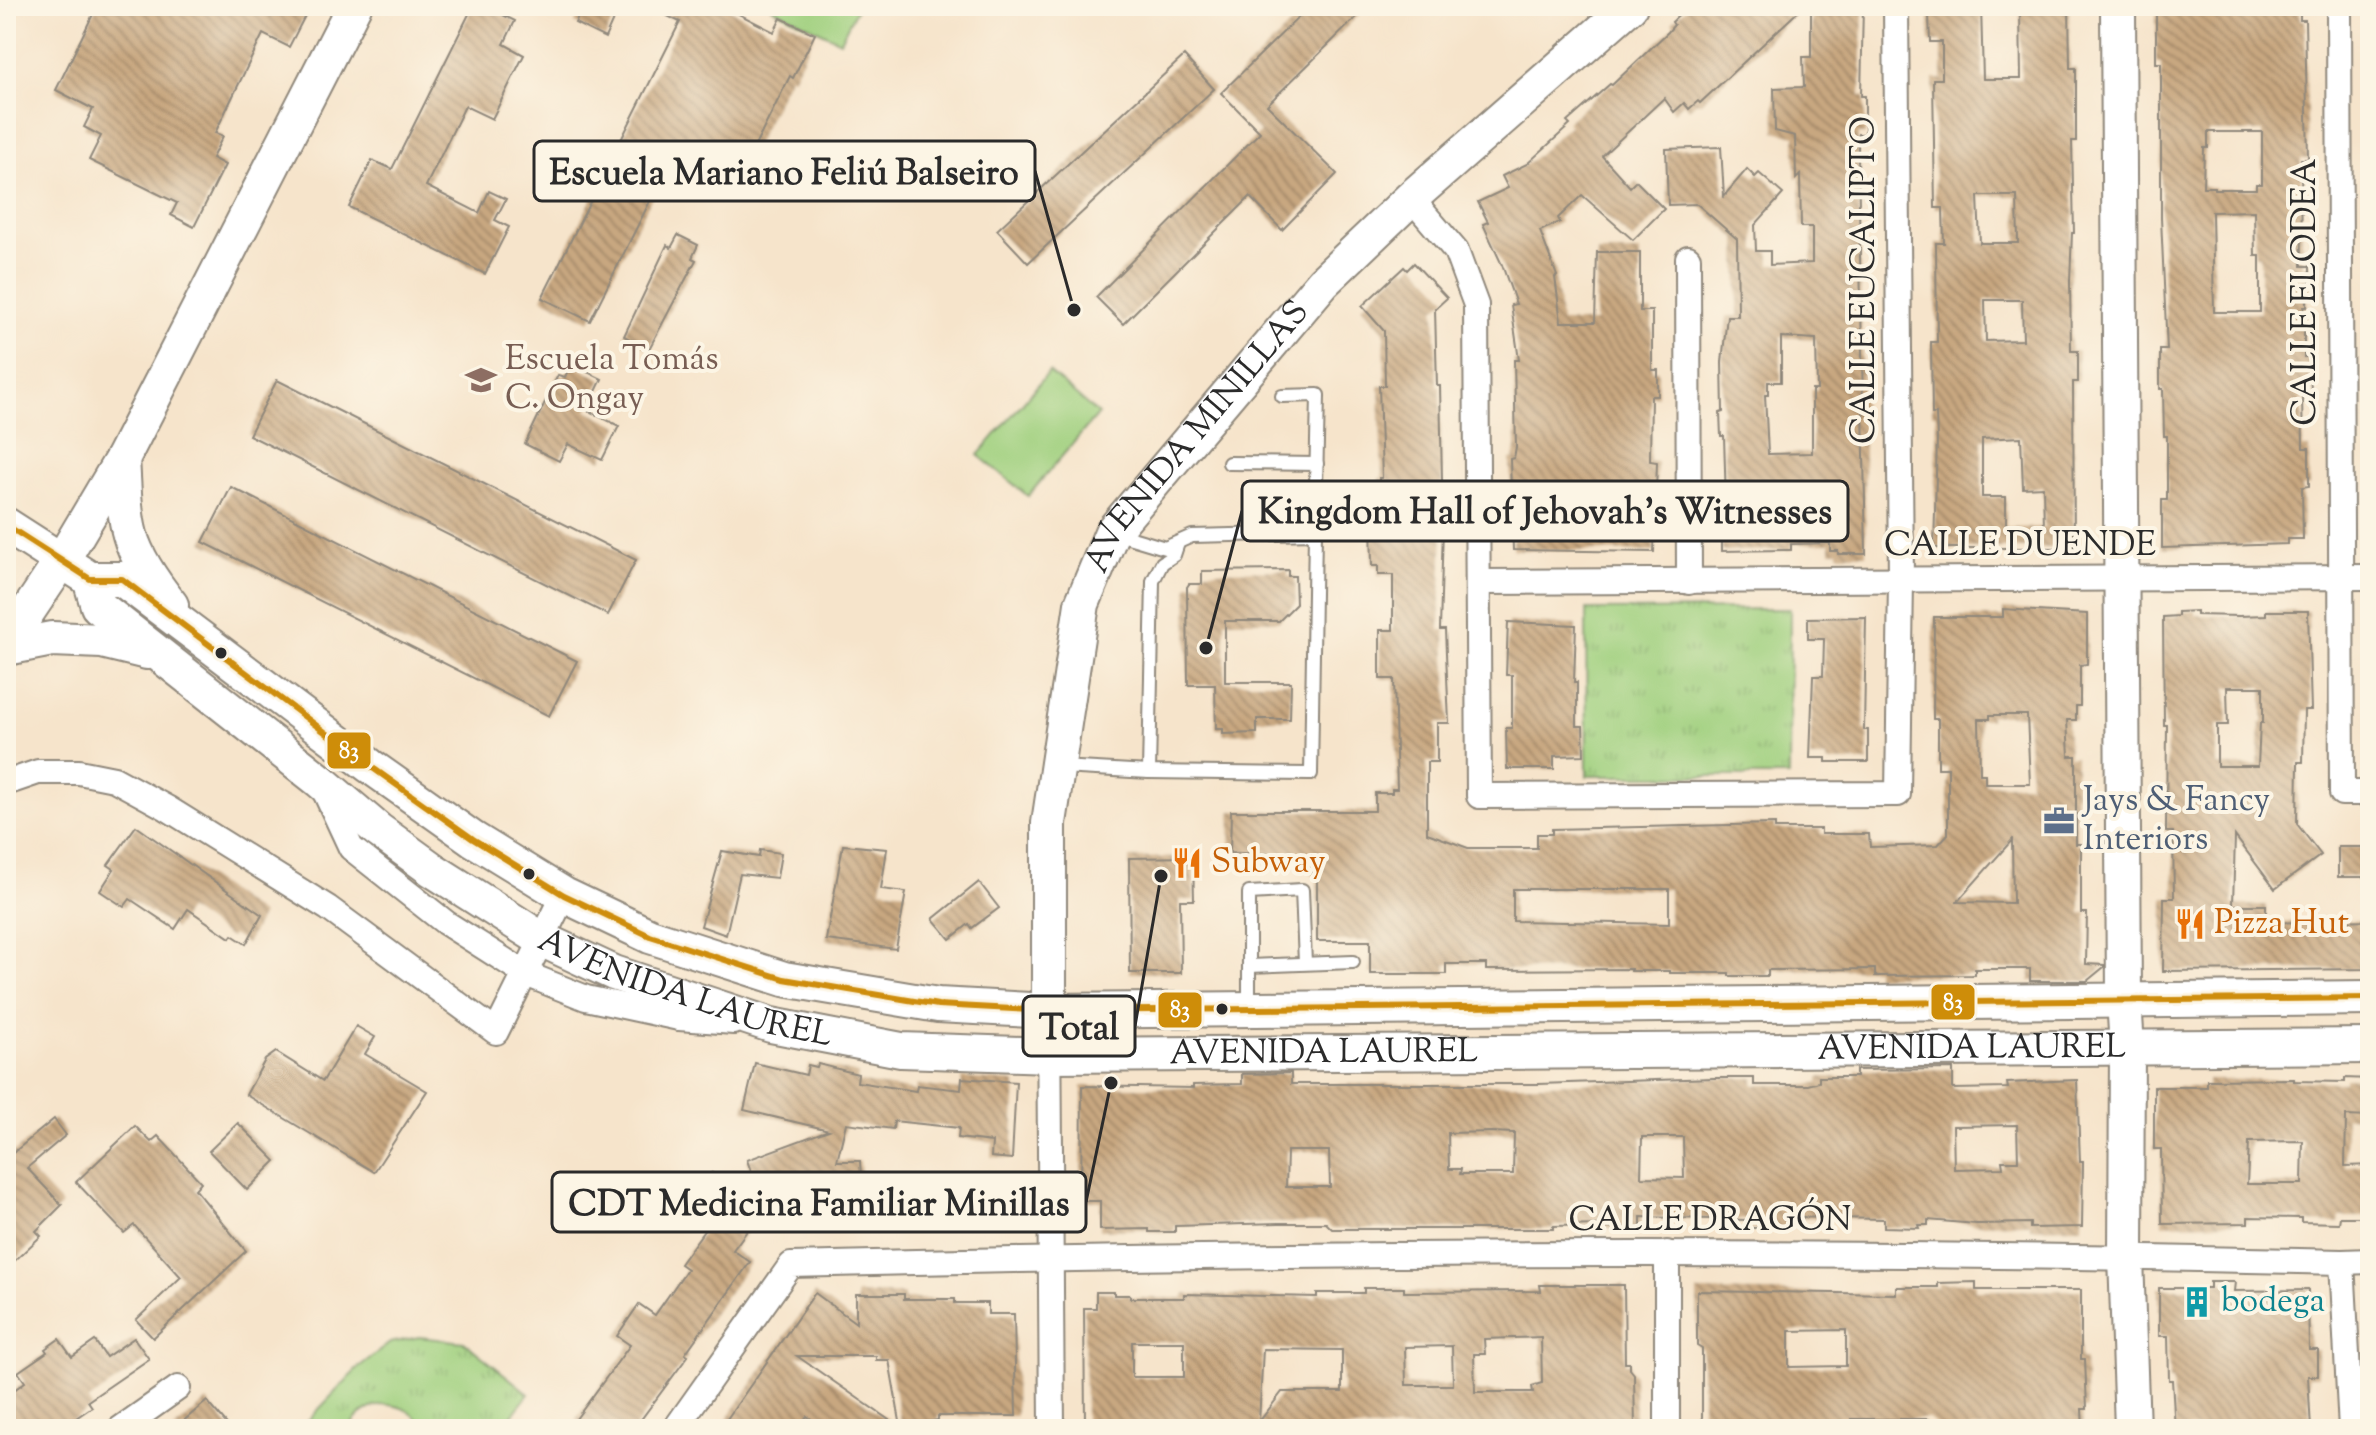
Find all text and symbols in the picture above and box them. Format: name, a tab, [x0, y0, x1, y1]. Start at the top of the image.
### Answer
street label: CALLE EUCALIPTO	[1841, 116, 1890, 444]
callout: Escuela Mariano Feliú Balseiro	[534, 141, 1035, 201]
text: Escuela Mariano Feliú Balseiro	[549, 149, 1019, 201]
street label: CALLE ELODEA	[2282, 158, 2331, 426]
street label: AVENIDA MINILLAS	[1073, 290, 1321, 581]
place label: Escuela Tomás C. Ongay	[505, 336, 719, 424]
school or university icon: Escuela Tomás C. Ongay	[464, 363, 498, 397]
callout: Kingdom Hall of Jehovah’s Witnesses	[1242, 481, 1848, 541]
text: Kingdom Hall of Jehovah’s Witnesses	[1258, 488, 1832, 540]
street label: CALLE DUENDE	[1884, 522, 2156, 571]
unlabelled marker	[213, 645, 229, 661]
line badge: 83	[326, 731, 372, 770]
text: 83	[339, 737, 359, 769]
place label: Jays & Fancy Interiors	[2081, 777, 2270, 865]
office icon: Jays & Fancy Interiors	[2042, 804, 2076, 838]
place label: Subway	[1211, 839, 1326, 888]
restaurant icon: Subway	[1170, 846, 1204, 880]
unlabelled marker	[521, 866, 537, 882]
place label: Pizza Hut	[2214, 900, 2349, 949]
restaurant icon: Pizza Hut	[2173, 907, 2207, 941]
street label: AVENIDA LAUREL	[530, 916, 836, 1061]
line badge: 83	[1930, 983, 1976, 1021]
text: 83	[1943, 989, 1963, 1021]
line badge: 83	[1157, 991, 1203, 1029]
callout: Total	[1023, 996, 1135, 1056]
text: 83	[1170, 996, 1190, 1028]
unlabelled marker	[1214, 1001, 1230, 1017]
text: Total	[1039, 1004, 1119, 1056]
street label: AVENIDA LAUREL	[1817, 1023, 2126, 1074]
street label: AVENIDA LAUREL	[1169, 1028, 1478, 1079]
callout: CDT Medicina Familiar Minillas	[552, 1172, 1086, 1232]
text: CDT Medicina Familiar Minillas	[568, 1180, 1070, 1232]
street label: CALLE DRAGÓN	[1568, 1197, 1852, 1246]
place label: bodega	[2221, 1278, 2325, 1327]
building icon: bodega	[2180, 1285, 2214, 1319]

